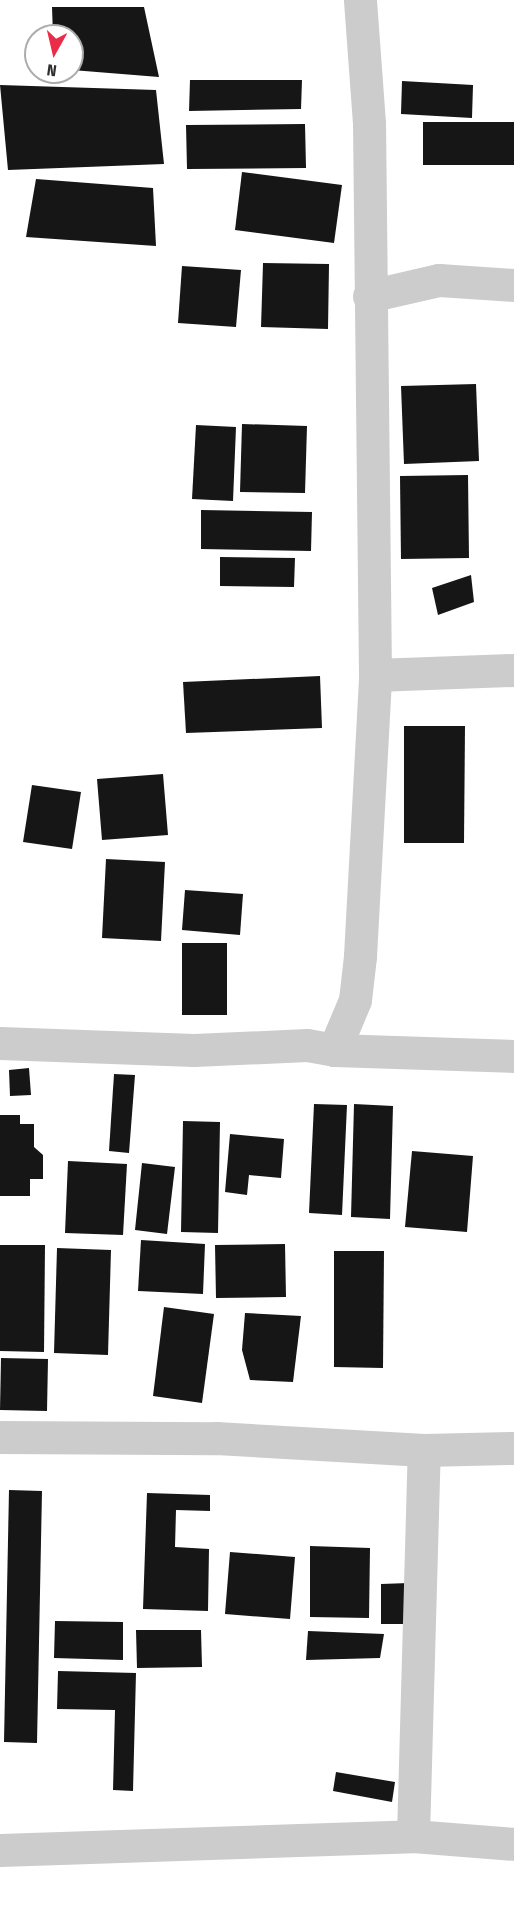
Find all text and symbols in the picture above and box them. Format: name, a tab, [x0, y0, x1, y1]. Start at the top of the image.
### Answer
north arrow	[24, 24, 84, 84]
text: N	[46, 60, 58, 80]

